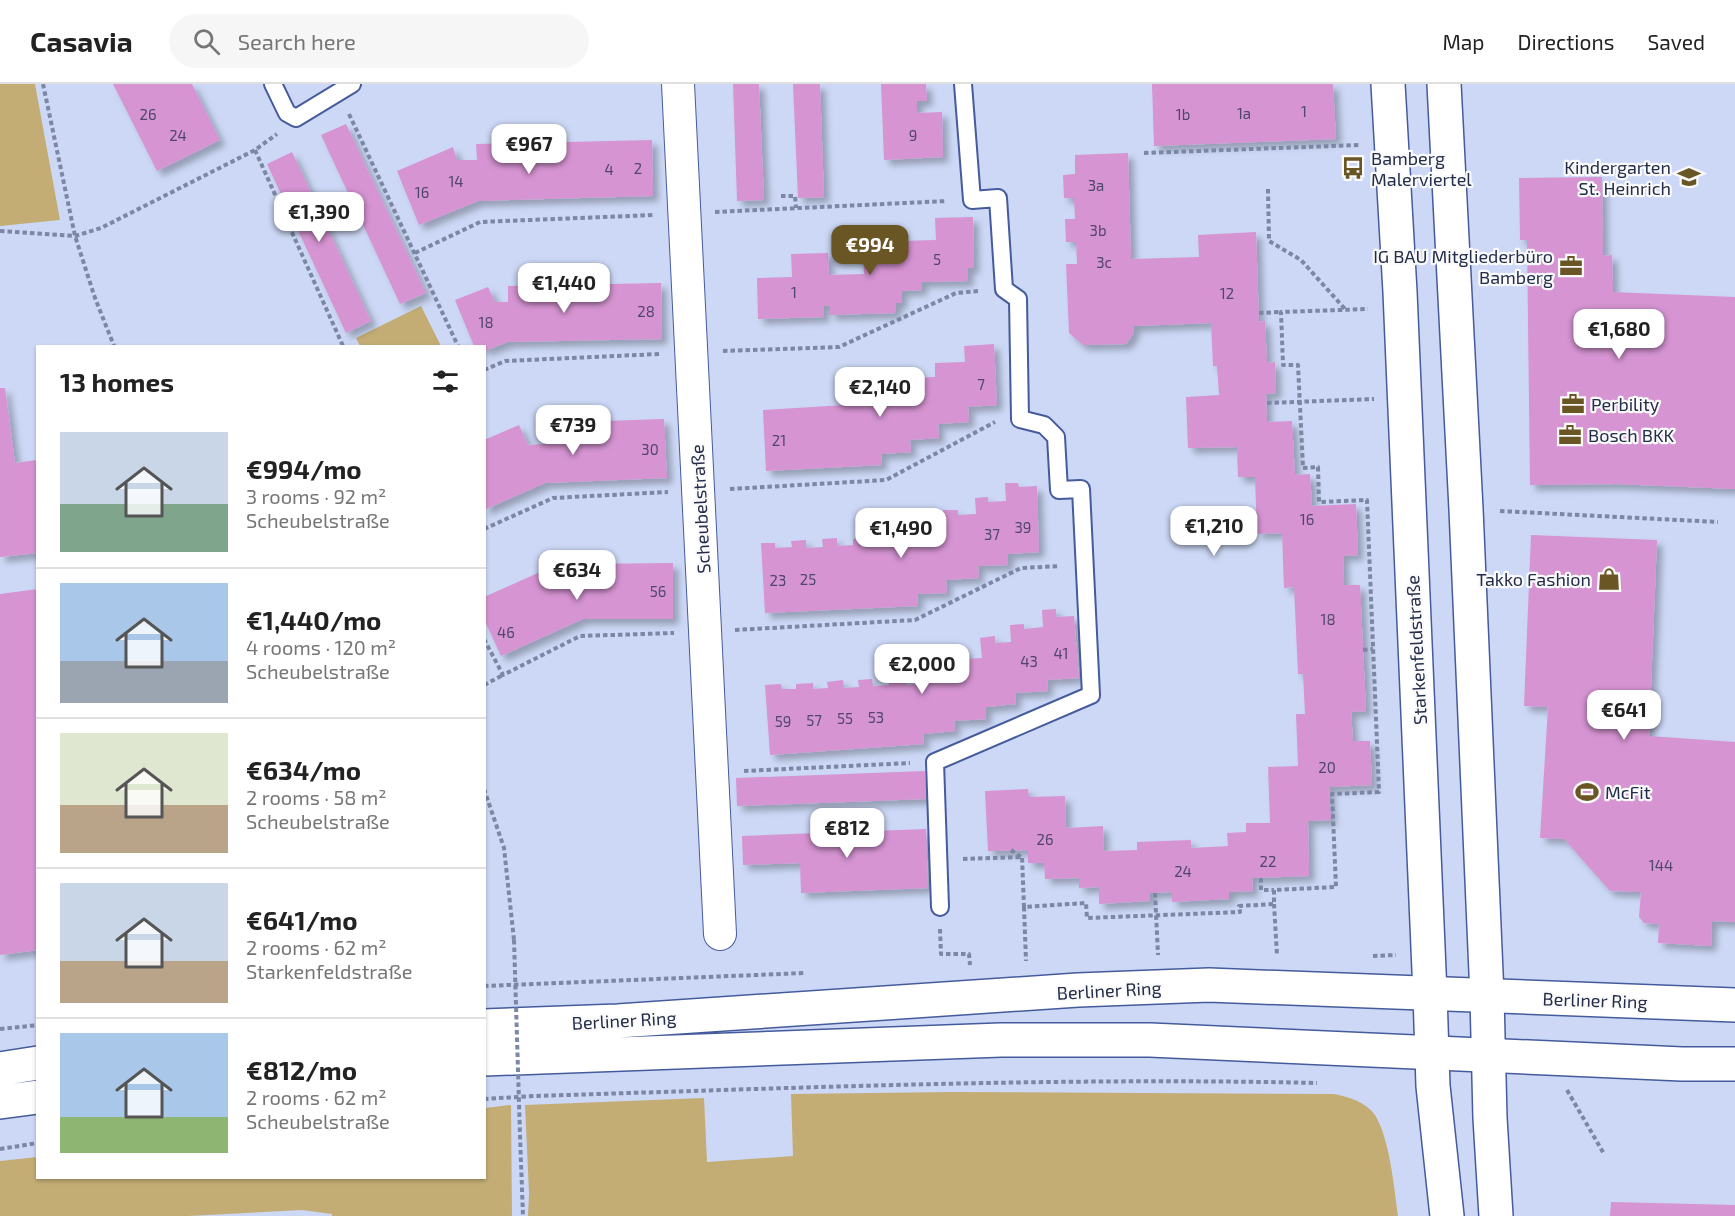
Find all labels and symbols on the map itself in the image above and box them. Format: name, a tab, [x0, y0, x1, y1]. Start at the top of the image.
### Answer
house number: 1	[1301, 102, 1307, 120]
house number: 1a	[1237, 104, 1251, 122]
house number: 26	[139, 105, 157, 123]
house number: 1b	[1176, 105, 1190, 123]
pin: €967	[493, 124, 565, 175]
house number: 24	[169, 126, 187, 144]
house number: 9	[909, 126, 917, 144]
place label: Bamberg Malerviertel	[1371, 147, 1472, 190]
bus stop icon: Bamberg Malerviertel	[1340, 155, 1366, 181]
place label: Kindergarten St. Heinrich	[1564, 156, 1671, 199]
house number: 2	[634, 159, 642, 177]
house number: 4	[604, 160, 614, 178]
school or university icon: Kindergarten St. Heinrich	[1676, 164, 1702, 190]
house number: 14	[448, 172, 464, 190]
house number: 3a	[1088, 176, 1104, 194]
house number: 16	[415, 183, 429, 201]
pin: €1,390	[270, 192, 368, 243]
house number: 3b	[1090, 221, 1106, 239]
pin: €994	[834, 225, 906, 276]
place label: IG BAU Mitgliederbüro Bamberg	[1373, 245, 1553, 288]
house number: 5	[933, 250, 941, 268]
house number: 3c	[1096, 253, 1112, 271]
office icon: IG BAU Mitgliederbüro Bamberg	[1558, 253, 1584, 279]
pin: €1,440	[515, 263, 613, 314]
house number: 1	[791, 283, 797, 301]
house number: 12	[1220, 284, 1234, 302]
house number: 28	[637, 302, 655, 320]
pin: €1,680	[1570, 309, 1668, 360]
house number: 18	[478, 313, 494, 331]
pin: €2,140	[831, 367, 929, 418]
house number: 7	[977, 375, 985, 393]
office icon: Perbility	[1560, 391, 1586, 417]
place label: Perbility	[1591, 393, 1660, 415]
pin: €739	[537, 405, 609, 456]
office icon: Bosch BKK	[1557, 422, 1583, 448]
place label: Bosch BKK	[1588, 424, 1675, 446]
house number: 21	[772, 431, 786, 449]
house number: 30	[641, 440, 659, 458]
street label: Scheubelstraße	[686, 444, 714, 574]
pin: €1,210	[1165, 506, 1263, 557]
pin: €1,490	[852, 508, 950, 559]
house number: 16	[1300, 510, 1314, 528]
house number: 39	[1015, 518, 1031, 536]
house number: 37	[984, 525, 1000, 543]
pin: €634	[541, 550, 613, 601]
shop icon: Takko Fashion	[1596, 566, 1622, 592]
place label: Takko Fashion	[1476, 568, 1591, 590]
house number: 25	[800, 570, 816, 588]
house number: 23	[770, 571, 786, 589]
street label: Starkenfeldstraße	[1401, 575, 1431, 725]
house number: 56	[650, 582, 666, 600]
house number: 18	[1320, 610, 1336, 628]
house number: 46	[497, 623, 515, 641]
pin: €2,000	[873, 644, 971, 695]
house number: 41	[1053, 644, 1069, 662]
house number: 43	[1020, 652, 1038, 670]
pin: €641	[1588, 690, 1660, 741]
house number: 53	[868, 708, 884, 726]
house number: 55	[837, 709, 853, 727]
house number: 57	[806, 711, 822, 729]
house number: 59	[775, 712, 791, 730]
house number: 20	[1318, 758, 1336, 776]
sports icon: McFit	[1574, 779, 1600, 805]
place label: McFit	[1605, 781, 1651, 803]
pin: €812	[811, 808, 883, 859]
house number: 26	[1036, 830, 1054, 848]
house number: 22	[1260, 852, 1276, 870]
house number: 144	[1649, 856, 1673, 874]
house number: 24	[1174, 862, 1192, 880]
street label: Berliner Ring	[1056, 976, 1162, 1004]
street label: Berliner Ring	[1542, 987, 1648, 1013]
street label: Berliner Ring	[571, 1006, 677, 1034]

